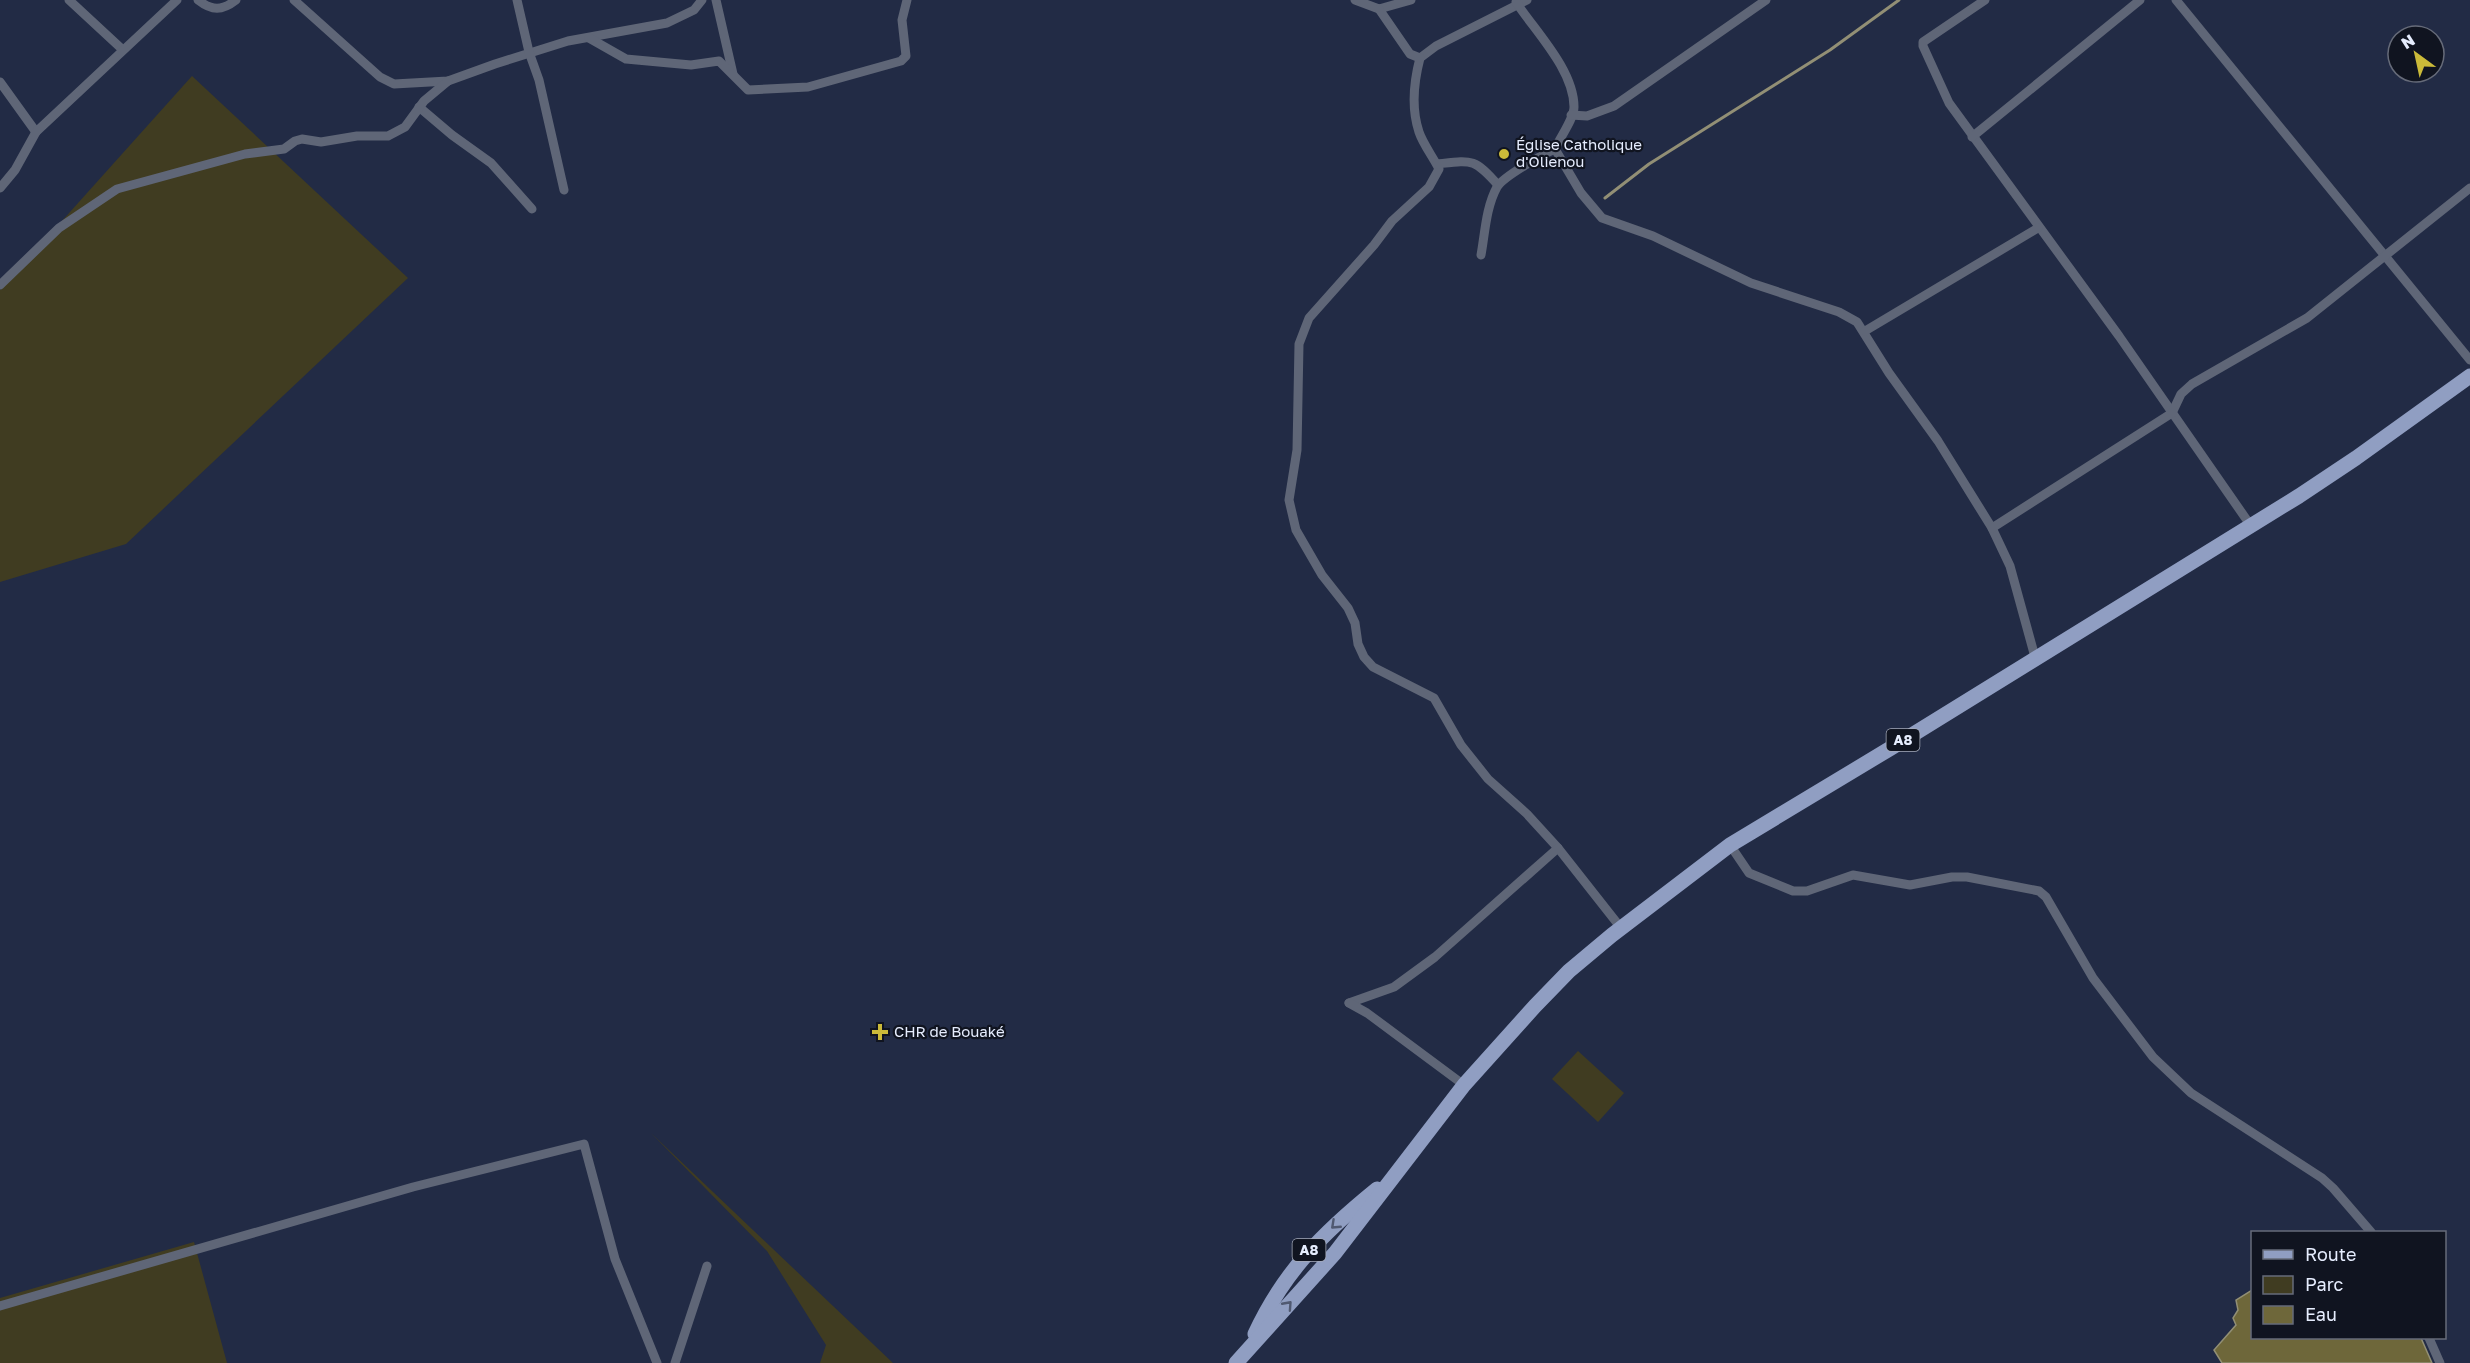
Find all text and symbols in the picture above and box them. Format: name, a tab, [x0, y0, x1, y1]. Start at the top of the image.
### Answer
north arrow	[2386, 24, 2446, 84]
text: N	[2397, 30, 2418, 53]
place label: Église Catholique d'Olienou	[1516, 135, 1642, 170]
marker: Église Catholique d'Olienou	[1497, 147, 1511, 161]
road number: A8	[1886, 729, 1920, 751]
place label: CHR de Bouaké	[894, 1022, 1005, 1040]
marker: CHR de Bouaké	[871, 1023, 889, 1041]
one-way arrow	[1331, 1218, 1341, 1229]
legend	[2251, 1231, 2446, 1339]
road number: A8	[1292, 1239, 1326, 1261]
text: Route	[2305, 1243, 2356, 1265]
text: Parc	[2305, 1273, 2344, 1295]
one-way arrow	[1281, 1301, 1292, 1312]
text: Eau	[2305, 1303, 2337, 1325]

